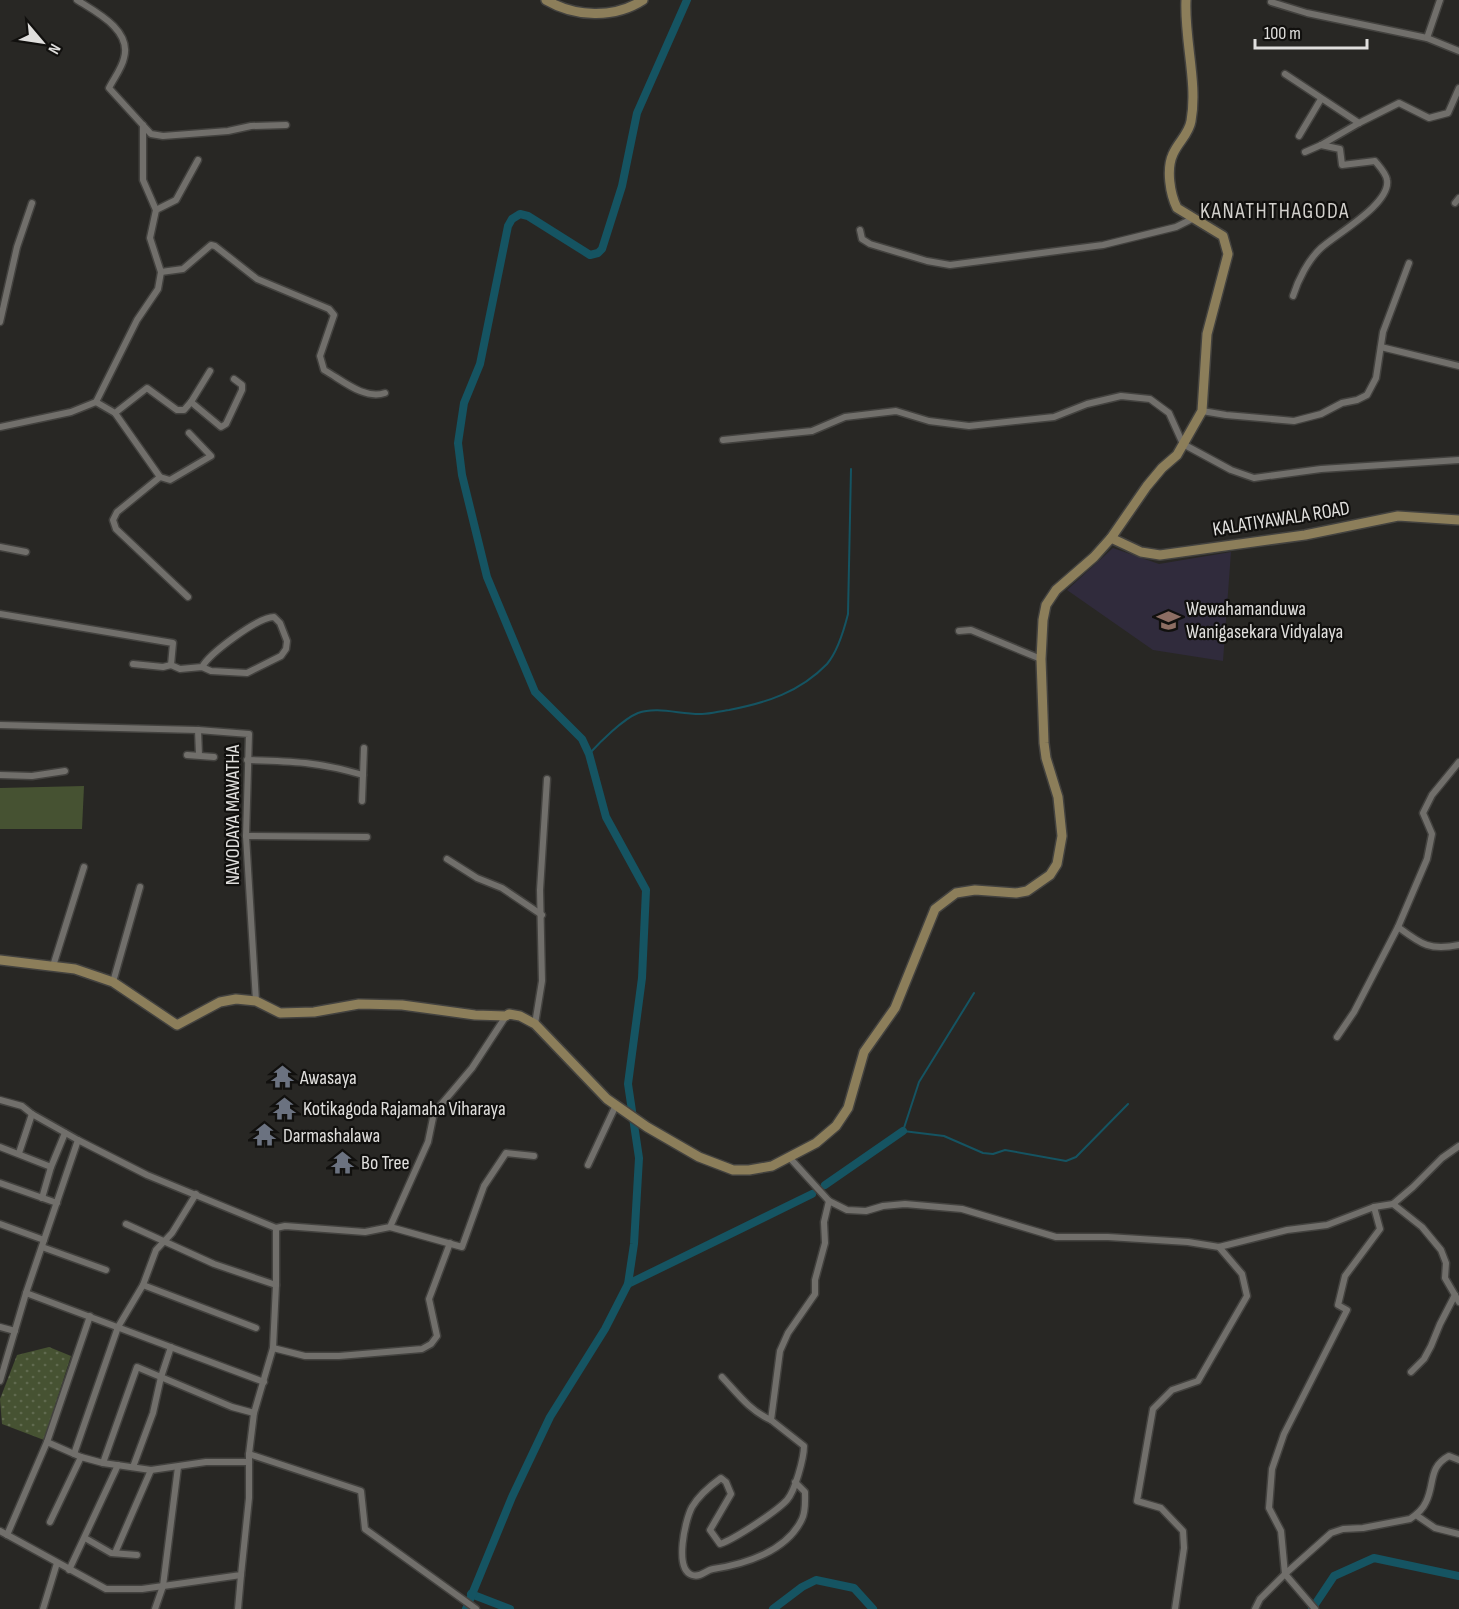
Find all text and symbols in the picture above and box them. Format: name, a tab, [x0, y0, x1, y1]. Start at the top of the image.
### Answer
north arrow	[12, 12, 72, 72]
scale bar	[1255, 12, 1368, 50]
text: 100 m	[1264, 23, 1301, 44]
text: N	[43, 40, 64, 57]
district label: KANATHTHAGODA	[1200, 198, 1350, 225]
street label: KALATIYAWALA ROAD	[1211, 496, 1351, 542]
place label: Wewahamanduwa Wanigasekara Vidyalaya	[1186, 597, 1343, 644]
school or university icon: Wewahamanduwa Wanigasekara Vidyalaya	[1155, 607, 1181, 633]
street label: NAVODAYA MAWATHA	[221, 744, 245, 885]
temple icon: Awasaya	[269, 1064, 295, 1090]
place label: Awasaya	[299, 1066, 357, 1090]
temple icon: Kotikagoda Rajamaha Viharaya	[272, 1095, 298, 1121]
place label: Kotikagoda Rajamaha Viharaya	[303, 1097, 506, 1121]
temple icon: Darmashalawa	[252, 1122, 278, 1148]
place label: Darmashalawa	[283, 1124, 380, 1148]
temple icon: Bo Tree	[330, 1149, 356, 1175]
place label: Bo Tree	[361, 1151, 410, 1175]

